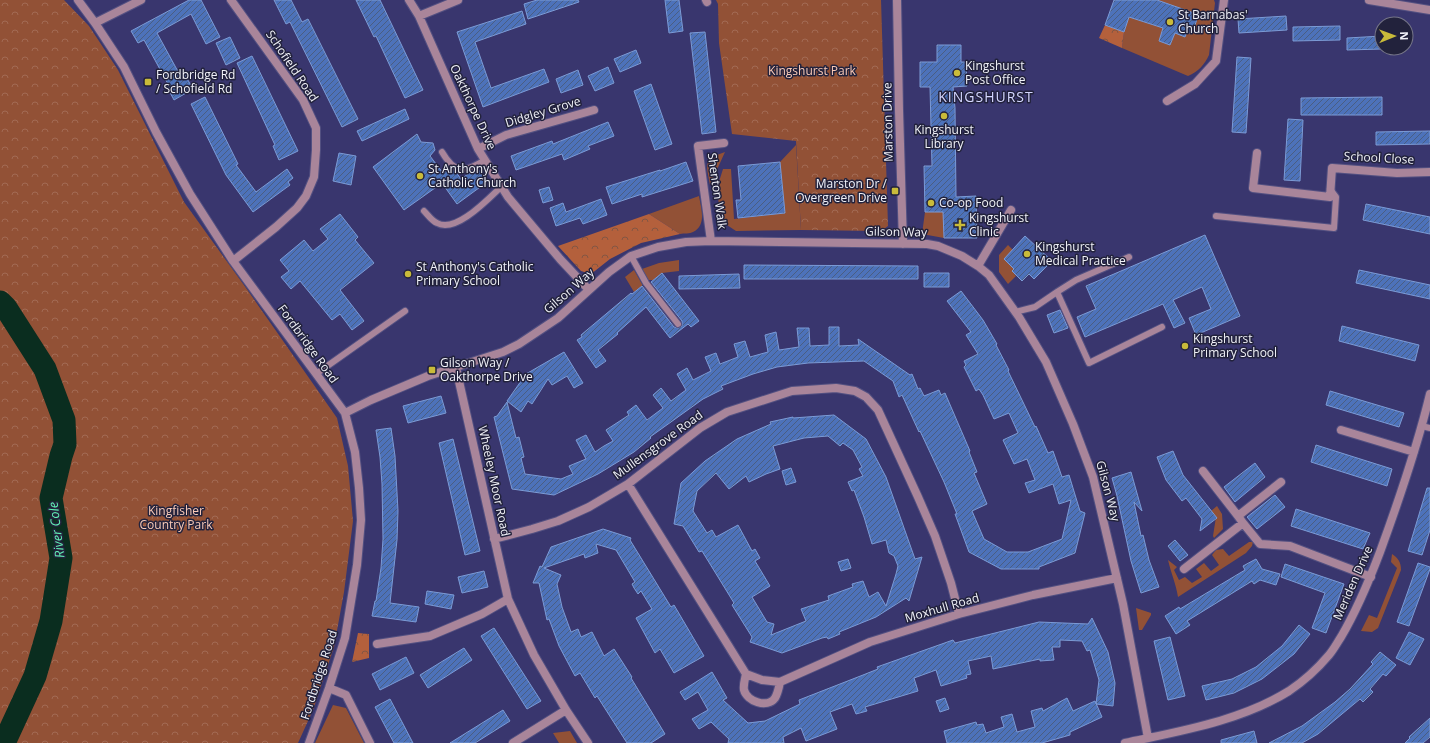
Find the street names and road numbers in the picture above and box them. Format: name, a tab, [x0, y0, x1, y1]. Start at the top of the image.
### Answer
street label: Schofield Road	[262, 27, 323, 105]
street label: Oakthorpe Drive	[446, 61, 501, 153]
street label: Marston Drive	[878, 82, 897, 162]
street label: Didgley Grove	[503, 92, 583, 131]
street label: School Close	[1343, 147, 1415, 168]
street label: Shenton Walk	[704, 152, 731, 231]
street label: Gilson Way	[865, 222, 928, 241]
street label: Gilson Way	[540, 263, 598, 317]
street label: Fordbridge Road	[274, 301, 343, 386]
street label: Mullensgrove Road	[609, 406, 706, 483]
street label: Wheeley Moor Road	[474, 424, 515, 538]
street label: Gilson Way	[1092, 459, 1125, 524]
street label: Meriden Drive	[1329, 543, 1377, 623]
street label: Moxhull Road	[903, 589, 981, 626]
street label: Fordbridge Road	[296, 628, 341, 722]

